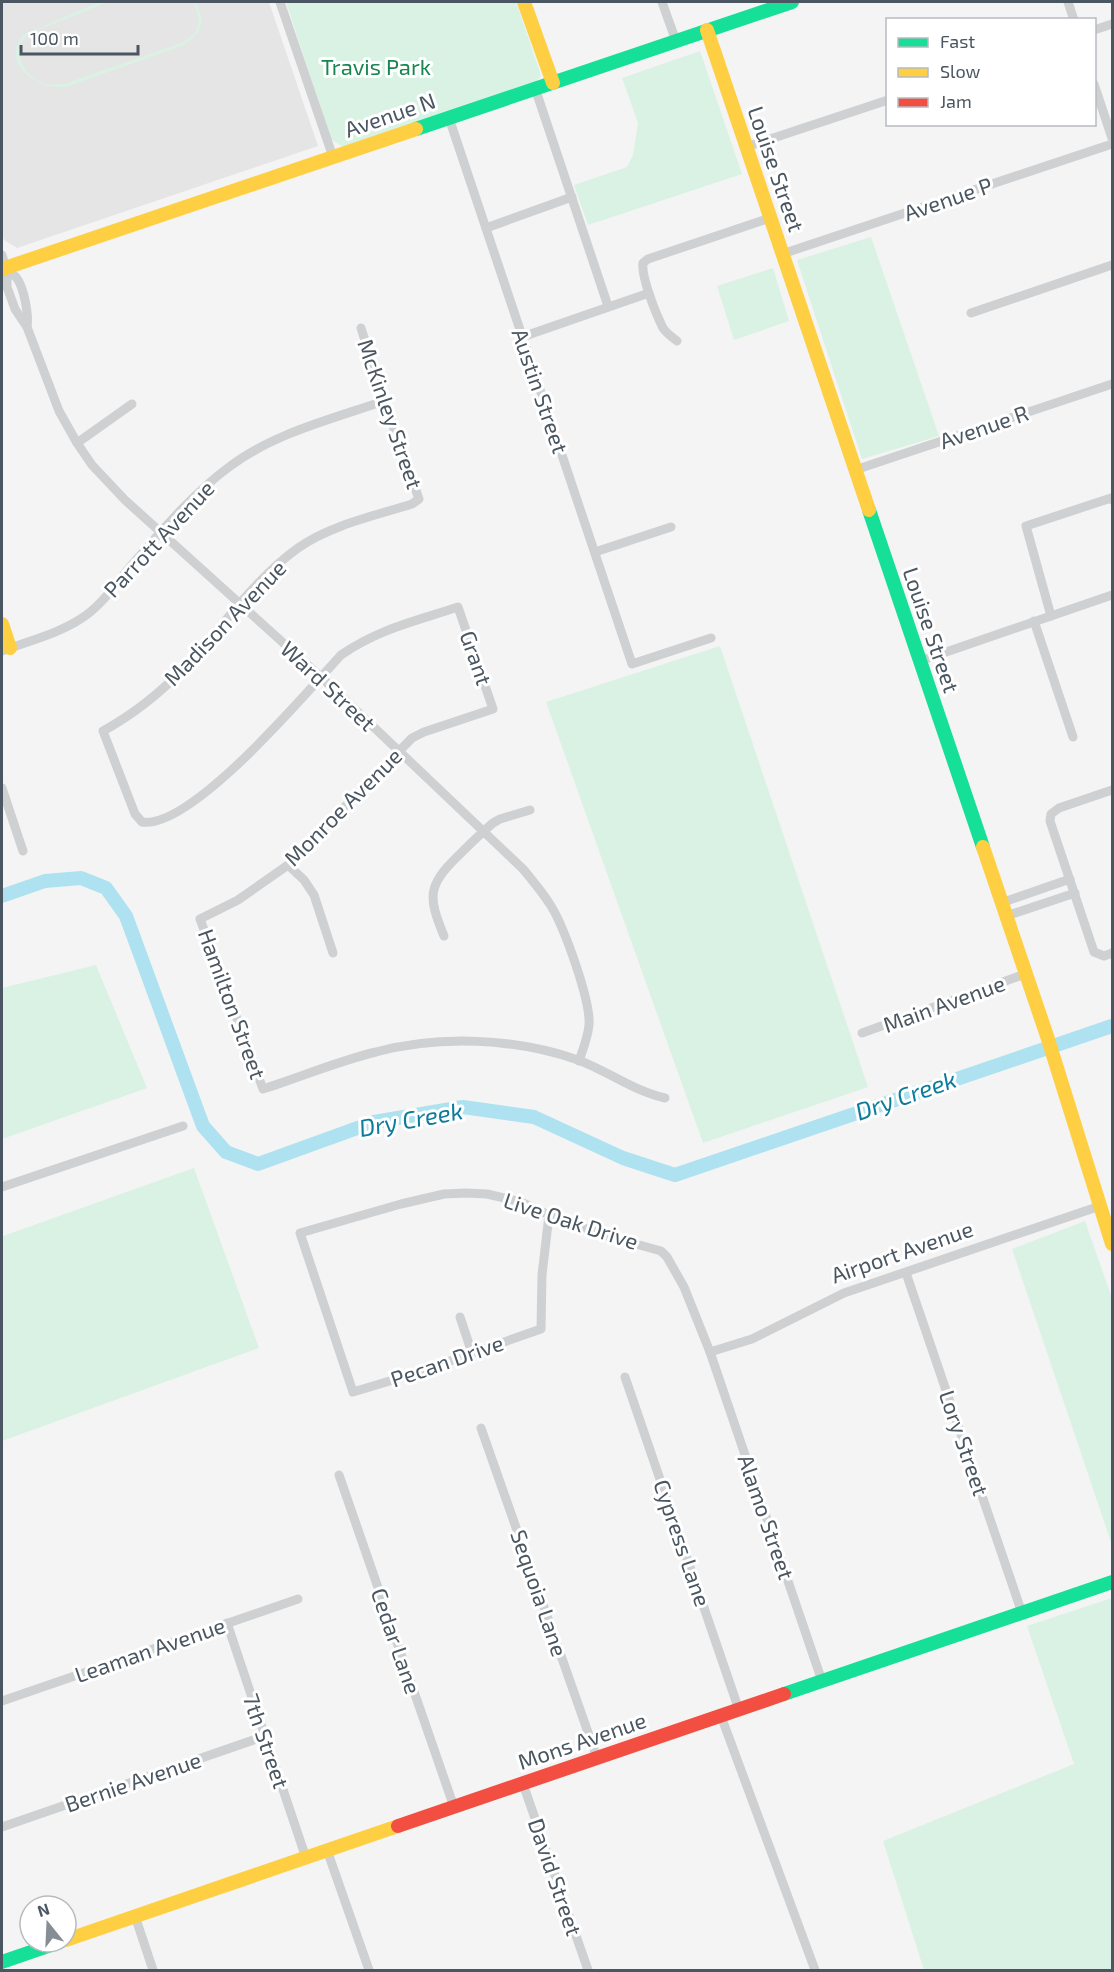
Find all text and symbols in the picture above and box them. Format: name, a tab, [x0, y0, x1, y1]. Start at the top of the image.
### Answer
scale bar	[21, 18, 138, 56]
legend	[886, 18, 1096, 126]
text: 100 m	[30, 27, 79, 49]
text: Fast	[940, 30, 975, 52]
park label: Travis Park	[321, 53, 431, 79]
text: Slow	[940, 60, 981, 82]
street label: Avenue N	[341, 86, 438, 142]
text: Jam	[940, 90, 972, 112]
street label: Louise Street	[743, 103, 811, 235]
street label: Avenue P	[900, 171, 995, 225]
street label: Austin Street	[507, 325, 574, 456]
street label: McKinley Street	[353, 335, 429, 492]
street label: Avenue R	[936, 399, 1032, 453]
street label: Parrott Avenue	[98, 475, 219, 602]
street label: Madison Avenue	[158, 554, 291, 690]
street label: Louise Street	[898, 564, 966, 696]
street label: Grant	[456, 627, 498, 688]
street label: Ward Street	[276, 635, 381, 736]
street label: Monroe Avenue	[278, 742, 406, 870]
street label: Hamilton Street	[194, 925, 272, 1082]
street label: Main Avenue	[879, 969, 1008, 1037]
water label: Dry Creek	[851, 1064, 960, 1125]
water label: Dry Creek	[357, 1095, 465, 1142]
street label: Live Oak Drive	[501, 1186, 642, 1254]
street label: Airport Avenue	[827, 1215, 976, 1288]
street label: Pecan Drive	[387, 1329, 506, 1391]
street label: Lory Street	[935, 1387, 995, 1499]
street label: Alamo Street	[733, 1451, 800, 1582]
street label: Cypress Lane	[649, 1476, 717, 1609]
street label: Sequoia Lane	[506, 1526, 574, 1659]
street label: Cedar Lane	[367, 1584, 427, 1697]
street label: Leaman Avenue	[71, 1611, 228, 1687]
street label: 7th Street	[239, 1690, 295, 1791]
street label: Mons Avenue	[514, 1706, 649, 1774]
street label: Bernie Avenue	[61, 1746, 204, 1817]
street label: David Street	[524, 1815, 588, 1939]
north arrow	[18, 1894, 78, 1954]
text: N	[35, 1898, 52, 1920]

